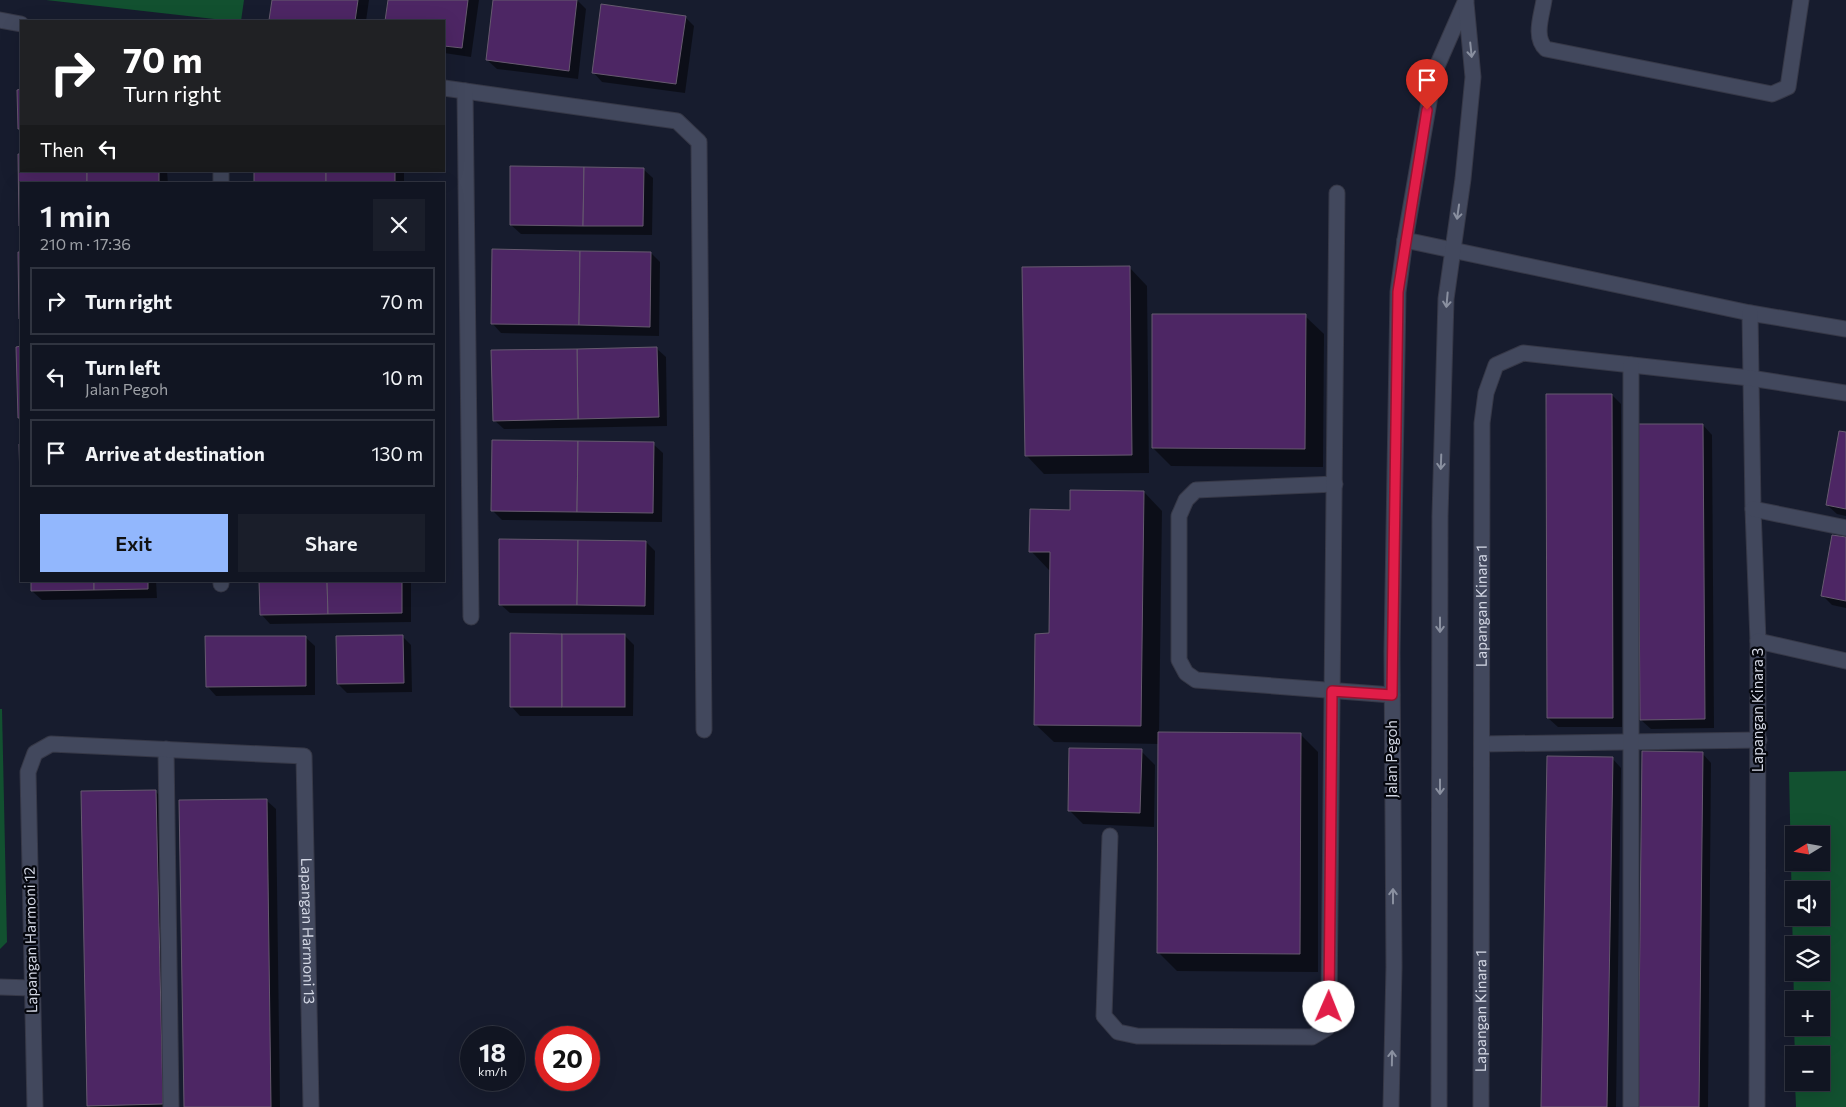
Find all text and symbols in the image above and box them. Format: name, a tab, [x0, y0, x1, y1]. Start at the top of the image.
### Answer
text: 70 m	[123, 37, 203, 80]
icon: right	[40, 40, 105, 105]
one-way arrow	[1466, 42, 1476, 58]
pin	[1406, 59, 1448, 110]
icon: arrive	[1413, 66, 1441, 94]
text: Turn right	[123, 80, 221, 107]
icon: left	[94, 135, 122, 163]
text: Then	[40, 138, 84, 161]
text: 1 min	[40, 196, 111, 233]
button: close	[373, 199, 425, 251]
one-way arrow	[1453, 203, 1463, 219]
text: 210 m · 17:36	[40, 234, 131, 253]
icon: right	[42, 287, 70, 315]
text: Turn right	[85, 290, 172, 313]
text: 70 m	[380, 290, 423, 313]
one-way arrow	[1442, 292, 1451, 308]
text: Turn left	[85, 356, 160, 379]
icon: left	[42, 363, 70, 391]
text: 10 m	[382, 366, 423, 389]
text: Jalan Pegoh	[85, 379, 168, 398]
icon: arrive	[42, 439, 70, 467]
text: Arrive at destination	[85, 442, 265, 465]
text: 130 m	[371, 442, 423, 465]
one-way arrow	[1436, 454, 1446, 470]
button: Exit	[40, 514, 228, 572]
button: Share	[238, 514, 425, 572]
street label: Lapangan Kinara 1	[1472, 545, 1490, 667]
one-way arrow	[1435, 616, 1445, 633]
street label: Lapangan Kinara 3	[1748, 648, 1766, 772]
street label: Jalan Pegoh	[1382, 720, 1400, 798]
one-way arrow	[1435, 779, 1445, 795]
north arrow	[1785, 826, 1830, 871]
map controls	[1785, 826, 1830, 1091]
street label: Lapangan Harmoni 13	[298, 857, 319, 1004]
street label: Lapangan Harmoni 12	[20, 867, 40, 1013]
button: sound	[1785, 881, 1830, 926]
one-way arrow	[1388, 888, 1398, 904]
button: layers	[1785, 936, 1830, 981]
street label: Lapangan Kinara 1	[1471, 950, 1489, 1072]
position arrow	[1302, 980, 1354, 1032]
button: +	[1785, 991, 1830, 1036]
speed limit sign: 20	[535, 1026, 600, 1091]
text: 18	[479, 1037, 506, 1067]
button: −	[1785, 1046, 1830, 1091]
one-way arrow	[1387, 1051, 1397, 1067]
text: km/h	[478, 1064, 507, 1078]

